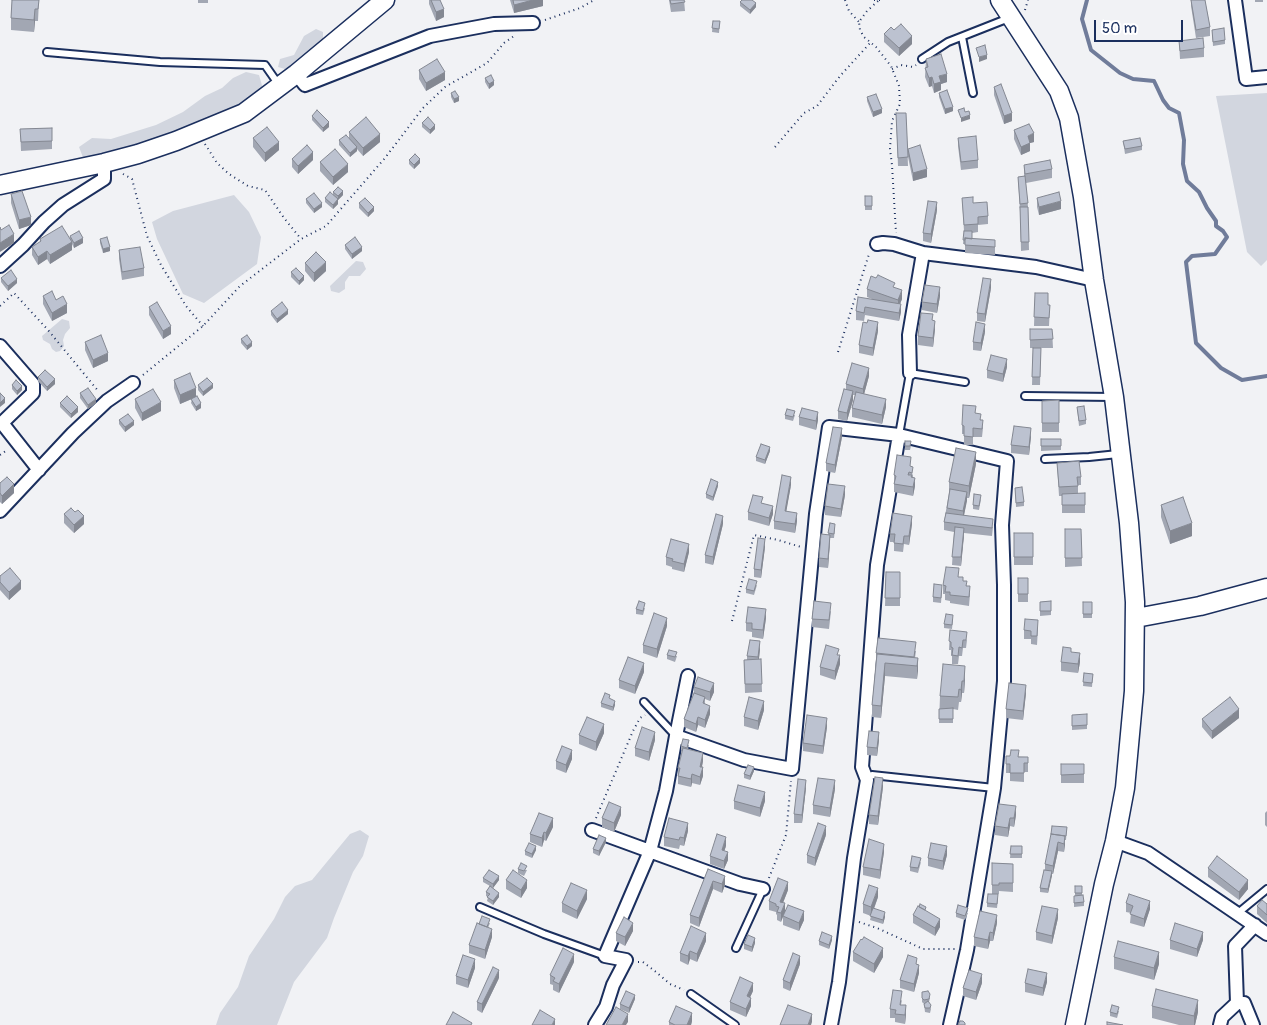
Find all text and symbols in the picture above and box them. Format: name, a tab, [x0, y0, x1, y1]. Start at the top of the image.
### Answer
scale bar	[1097, 10, 1186, 42]
text: 50 m	[1102, 19, 1137, 38]

